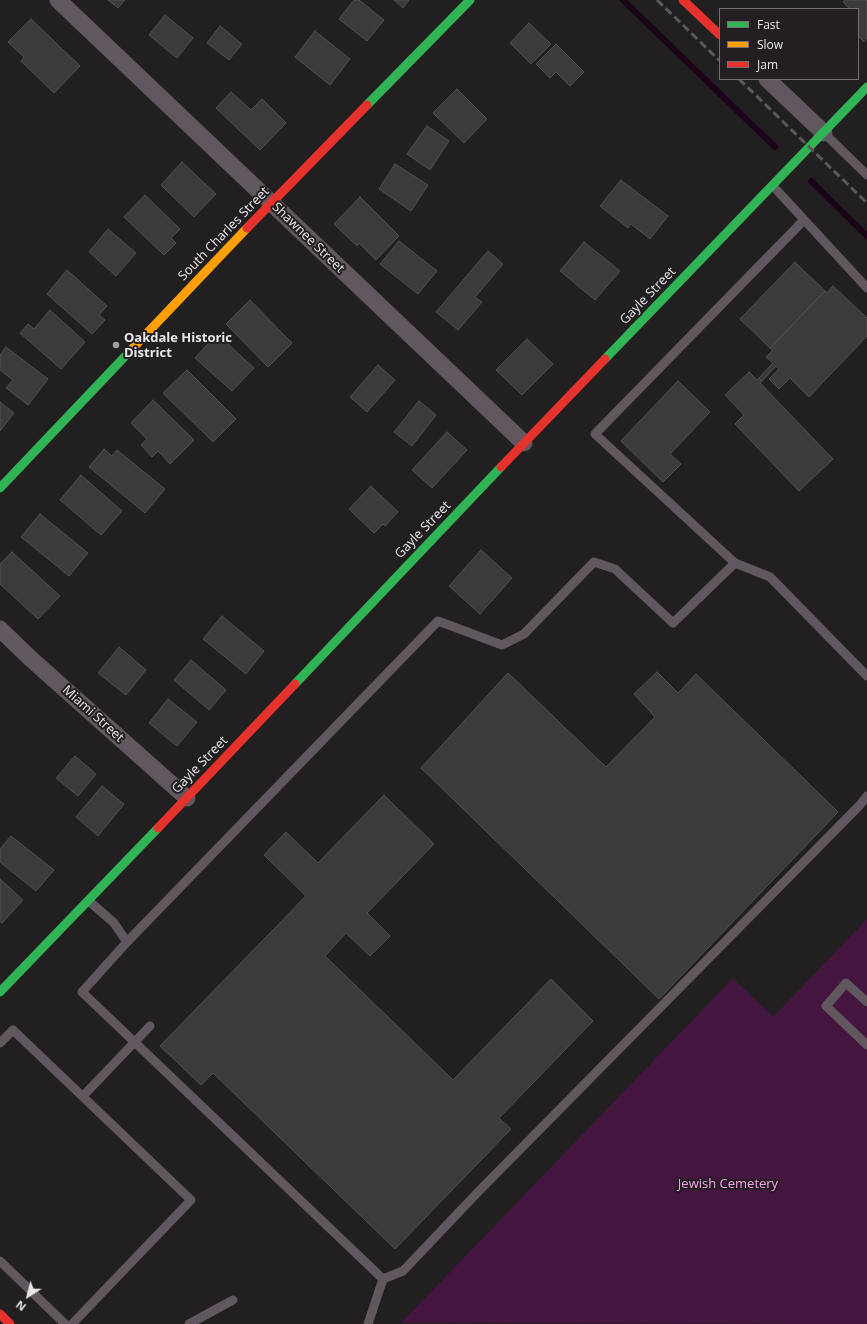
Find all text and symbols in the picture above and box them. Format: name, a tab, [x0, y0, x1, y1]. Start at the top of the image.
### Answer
legend	[719, 8, 859, 80]
text: Fast	[757, 16, 780, 33]
text: Slow	[757, 36, 783, 53]
text: Jam	[757, 56, 778, 73]
street label: South Charles Street	[175, 184, 273, 284]
street label: Shawnee Street	[269, 200, 347, 276]
street label: Gayle Street	[617, 264, 679, 328]
place label: Oakdale Historic District	[124, 330, 232, 361]
marker: Oakdale Historic District	[111, 340, 121, 350]
street label: Gayle Street	[392, 498, 454, 562]
street label: Miami Street	[59, 682, 127, 746]
street label: Gayle Street	[169, 733, 231, 797]
park label: Jewish Cemetery	[678, 1176, 778, 1192]
north arrow	[8, 1276, 48, 1316]
text: N	[13, 1297, 29, 1315]

